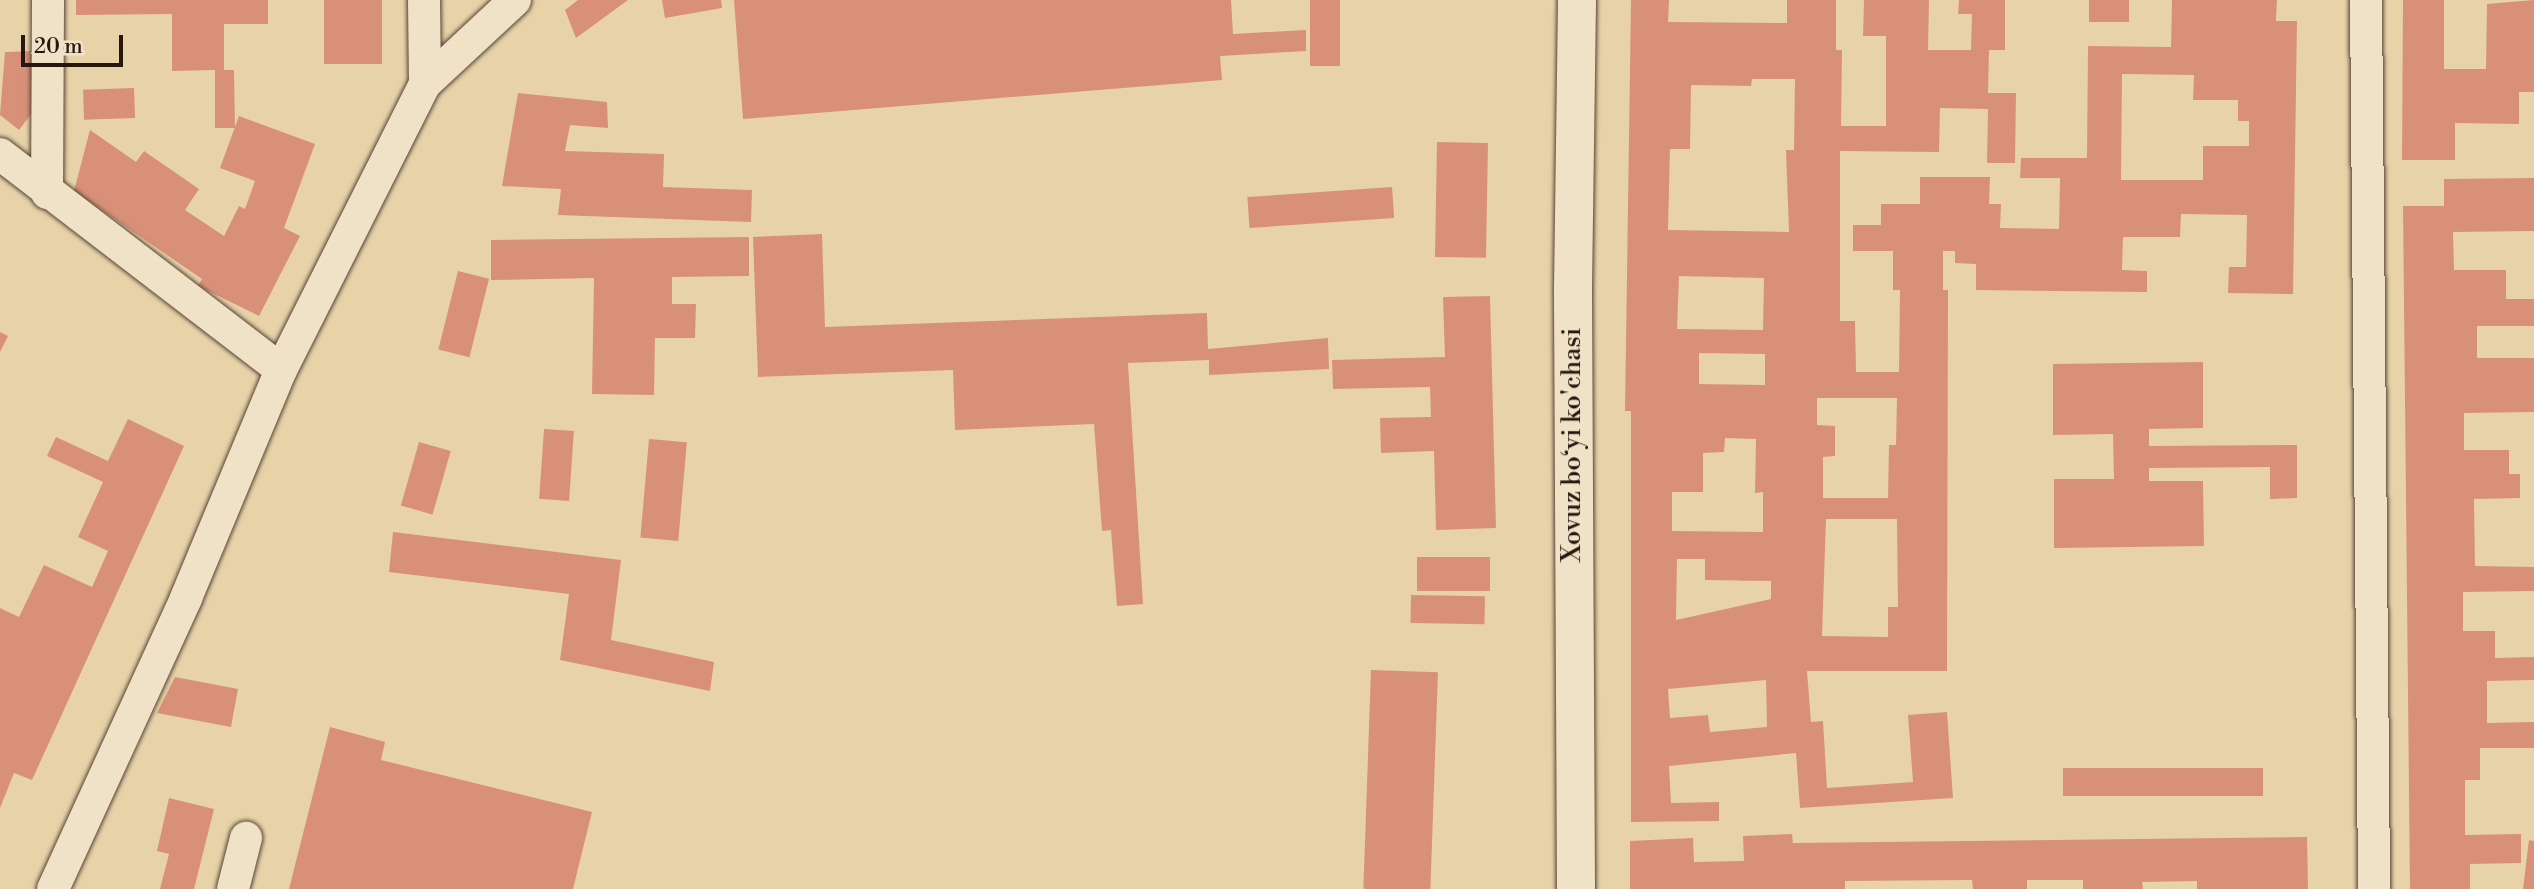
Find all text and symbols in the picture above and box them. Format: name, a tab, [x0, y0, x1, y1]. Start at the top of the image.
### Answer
scale bar	[24, 21, 126, 65]
text: 20 m	[34, 34, 83, 60]
street label: Xovuz bo‘yi ko'chasi	[1557, 328, 1589, 562]

